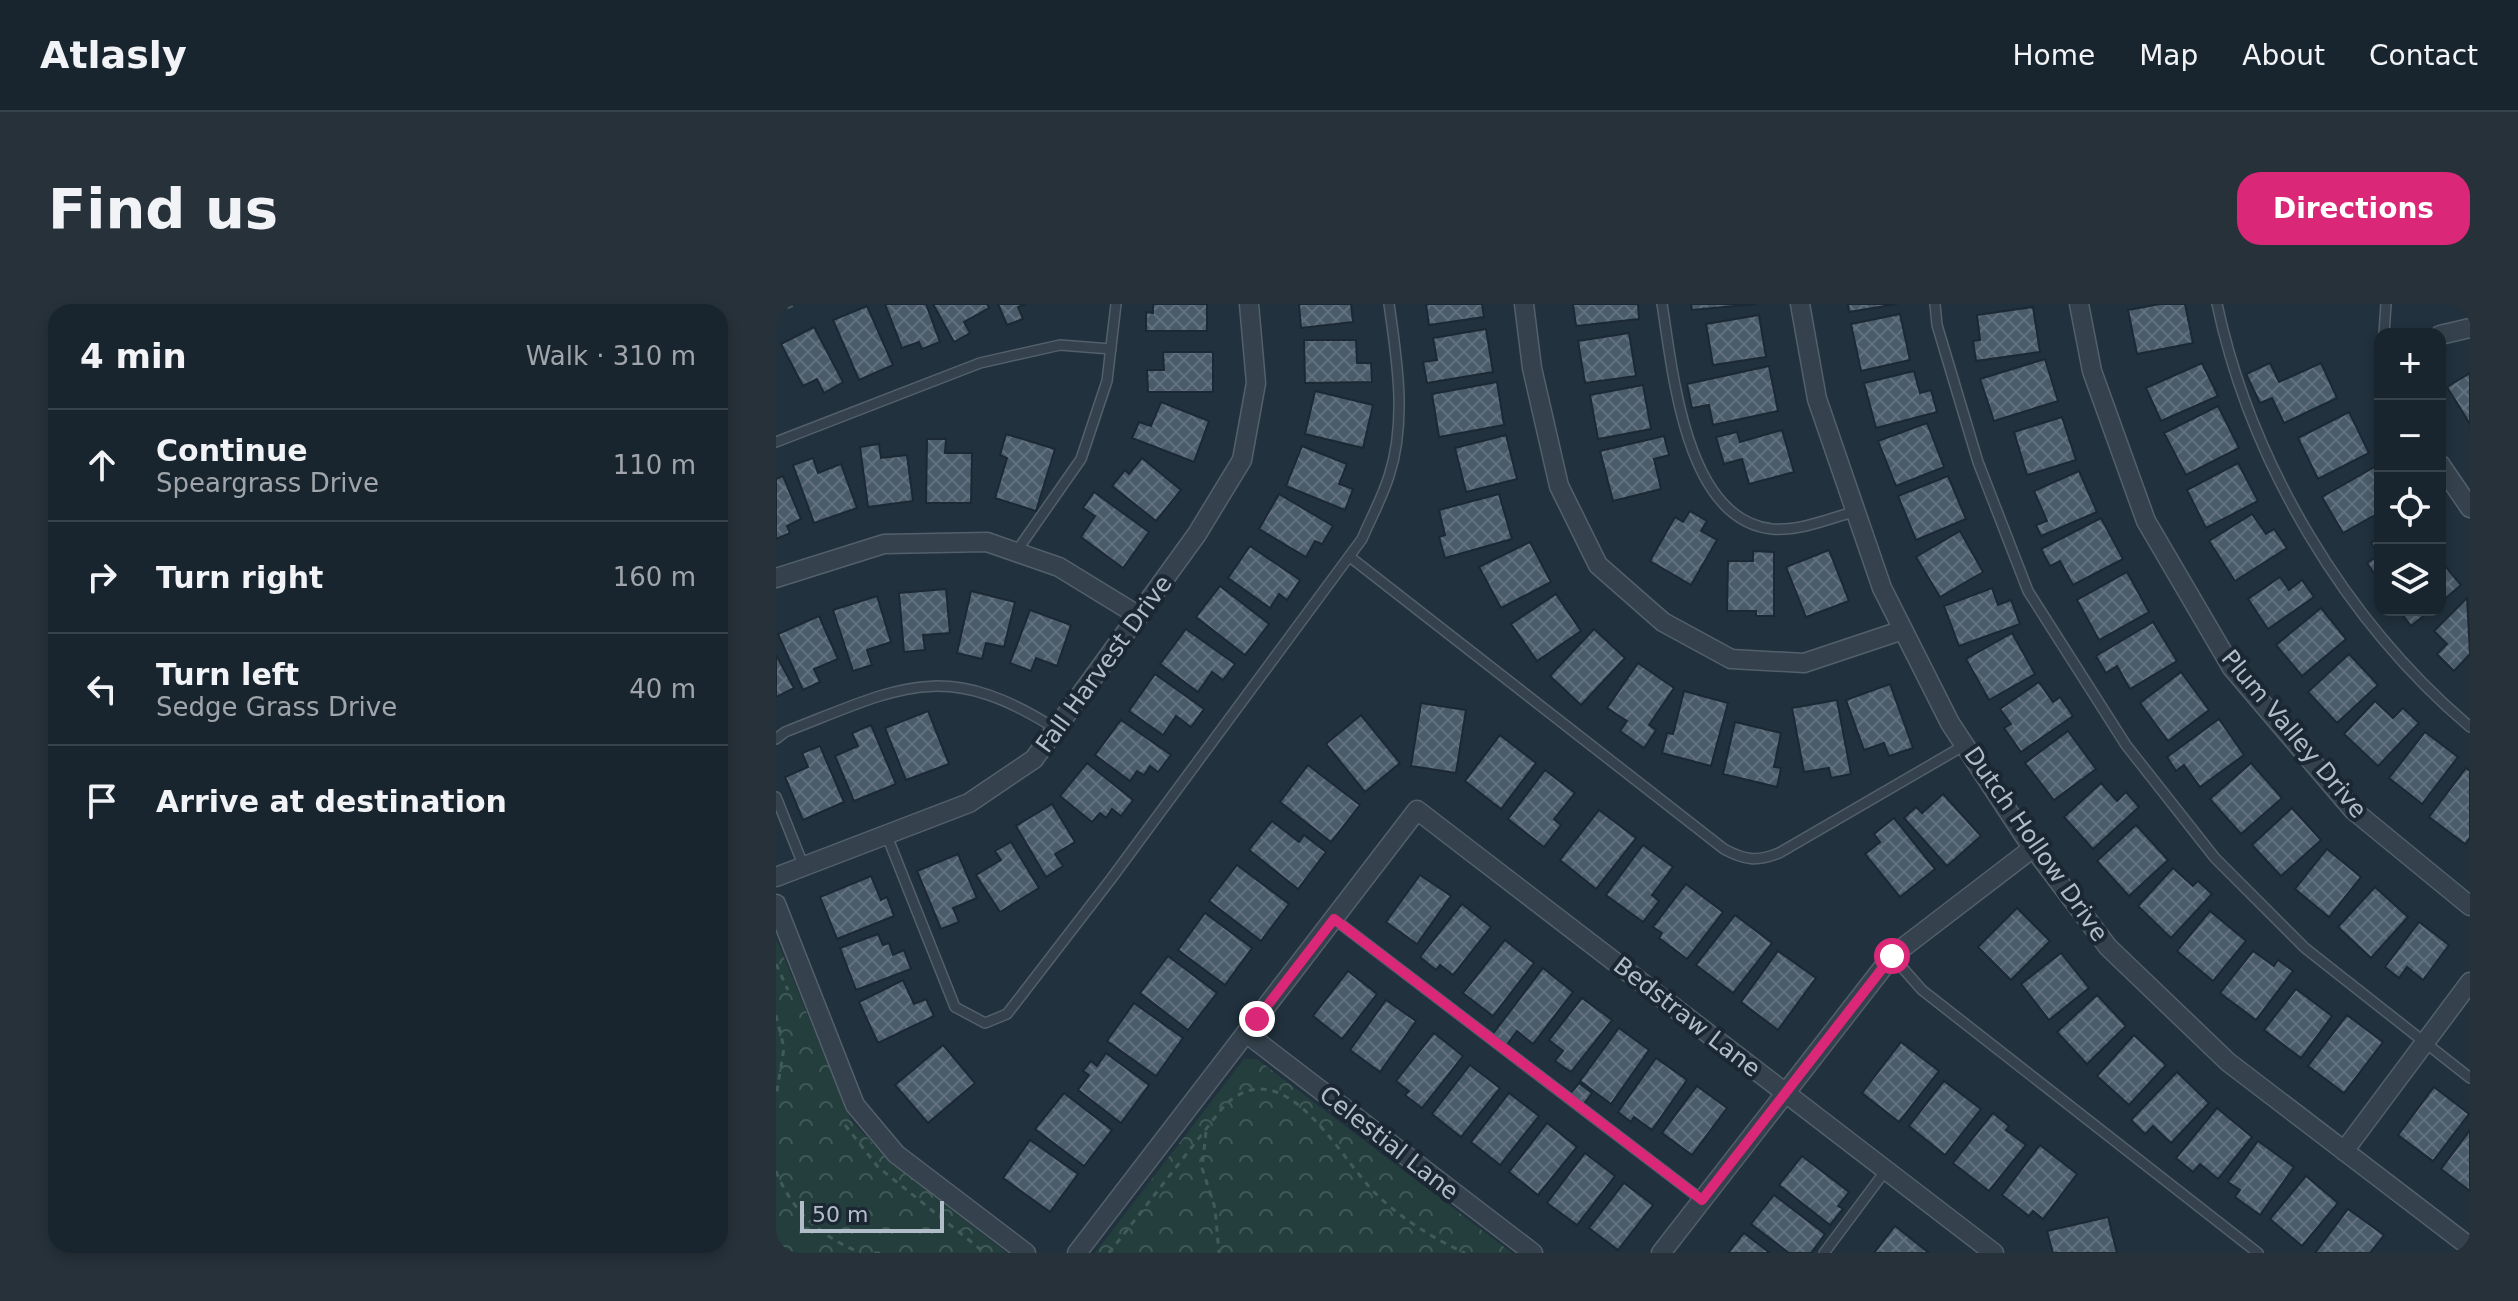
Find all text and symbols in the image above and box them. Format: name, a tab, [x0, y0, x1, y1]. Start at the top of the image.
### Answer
text: Atlasly	[40, 33, 187, 77]
text: Home	[2012, 39, 2095, 72]
text: Map	[2139, 39, 2198, 72]
text: About	[2242, 39, 2325, 72]
text: Contact	[2369, 39, 2478, 72]
button: Directions	[2237, 172, 2470, 245]
text: Find us	[48, 176, 278, 241]
map controls	[2374, 328, 2446, 616]
button: +	[2374, 328, 2446, 400]
text: 4 min	[80, 336, 187, 376]
text: Walk · 310 m	[526, 341, 696, 371]
button: −	[2374, 400, 2446, 472]
text: Continue	[156, 433, 308, 468]
icon: ahead	[80, 443, 124, 487]
text: 110 m	[613, 450, 696, 480]
text: Speargrass Drive	[156, 468, 379, 498]
button: locate	[2374, 472, 2446, 544]
button: layers	[2374, 544, 2446, 616]
icon: right	[80, 555, 124, 599]
text: Turn right	[156, 560, 323, 595]
text: 160 m	[613, 562, 696, 592]
street label: Fall Harvest Drive	[1030, 570, 1178, 758]
street label: Plum Valley Drive	[2216, 644, 2372, 824]
text: Turn left	[156, 657, 299, 692]
icon: left	[80, 667, 124, 711]
text: 40 m	[629, 674, 696, 704]
text: Sedge Grass Drive	[156, 692, 397, 722]
street label: Dutch Hollow Drive	[1958, 741, 2114, 947]
icon: arrive	[80, 779, 124, 823]
text: Arrive at destination	[156, 784, 507, 819]
route start	[1874, 938, 1910, 974]
street label: Bedstraw Lane	[1608, 951, 1766, 1083]
route end	[1239, 1001, 1275, 1037]
street label: Celestial Lane	[1314, 1080, 1464, 1206]
scale bar	[800, 1197, 944, 1233]
text: 50 m	[812, 1202, 868, 1227]

